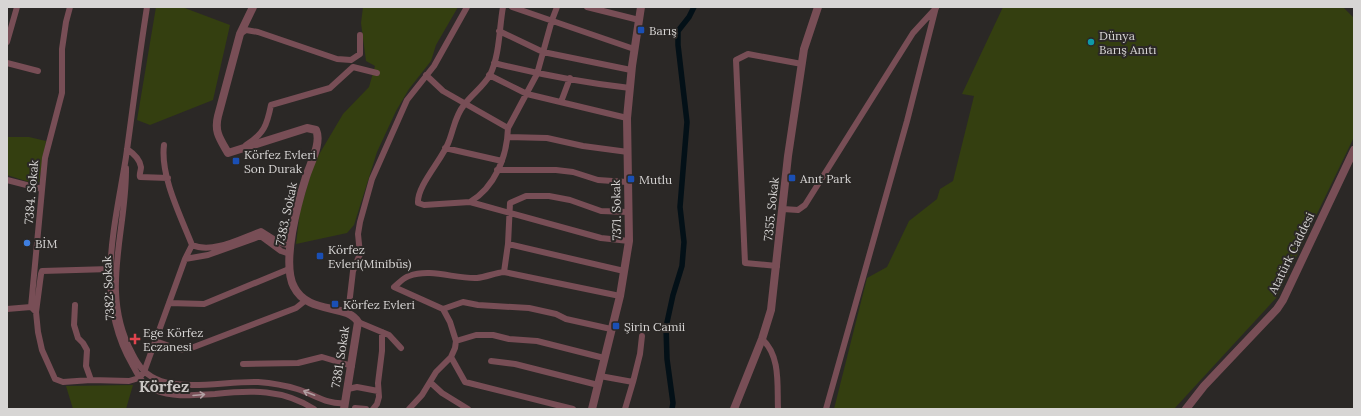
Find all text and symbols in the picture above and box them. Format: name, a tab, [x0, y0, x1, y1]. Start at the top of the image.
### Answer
place label: Barış	[649, 23, 677, 38]
marker: Barış	[636, 25, 646, 35]
place label: Dünya Barış Anıtı	[1099, 28, 1156, 57]
marker: Dünya Barış Anıtı	[1086, 37, 1096, 47]
place label: Körfez Evleri Son Durak	[244, 147, 316, 176]
marker: Körfez Evleri Son Durak	[231, 156, 241, 166]
street label: 7384. Sokak	[21, 159, 41, 225]
place label: Anıt Park	[799, 171, 852, 186]
place label: Mutlu	[639, 172, 672, 187]
marker: Anıt Park	[787, 173, 797, 183]
marker: Mutlu	[626, 174, 636, 184]
street label: 7355. Sokak	[760, 176, 782, 242]
street label: 7371. Sokak	[608, 179, 624, 241]
street label: 7383. Sokak	[272, 180, 300, 247]
street label: Atatürk Caddesi	[1264, 210, 1317, 297]
place label: BİM	[35, 236, 57, 251]
marker: BİM	[22, 238, 32, 248]
place label: Körfez Evleri(Minibüs)	[328, 242, 412, 272]
marker: Körfez Evleri(Minibüs)	[315, 251, 325, 261]
street label: 7382: Sokak	[99, 255, 117, 321]
place label: Körfez Evleri	[343, 297, 415, 312]
marker: Körfez Evleri	[330, 299, 340, 309]
place label: Şirin Camii	[624, 319, 685, 334]
marker: Şirin Camii	[611, 321, 621, 331]
street label: 7381. Sokak	[328, 324, 352, 389]
place label: Ege Körfez Eczanesi	[143, 325, 204, 354]
marker: Ege Körfez Eczanesi	[130, 334, 140, 344]
district label: Körfez	[139, 376, 189, 396]
one-way arrow	[303, 389, 315, 397]
one-way arrow	[192, 391, 205, 399]

